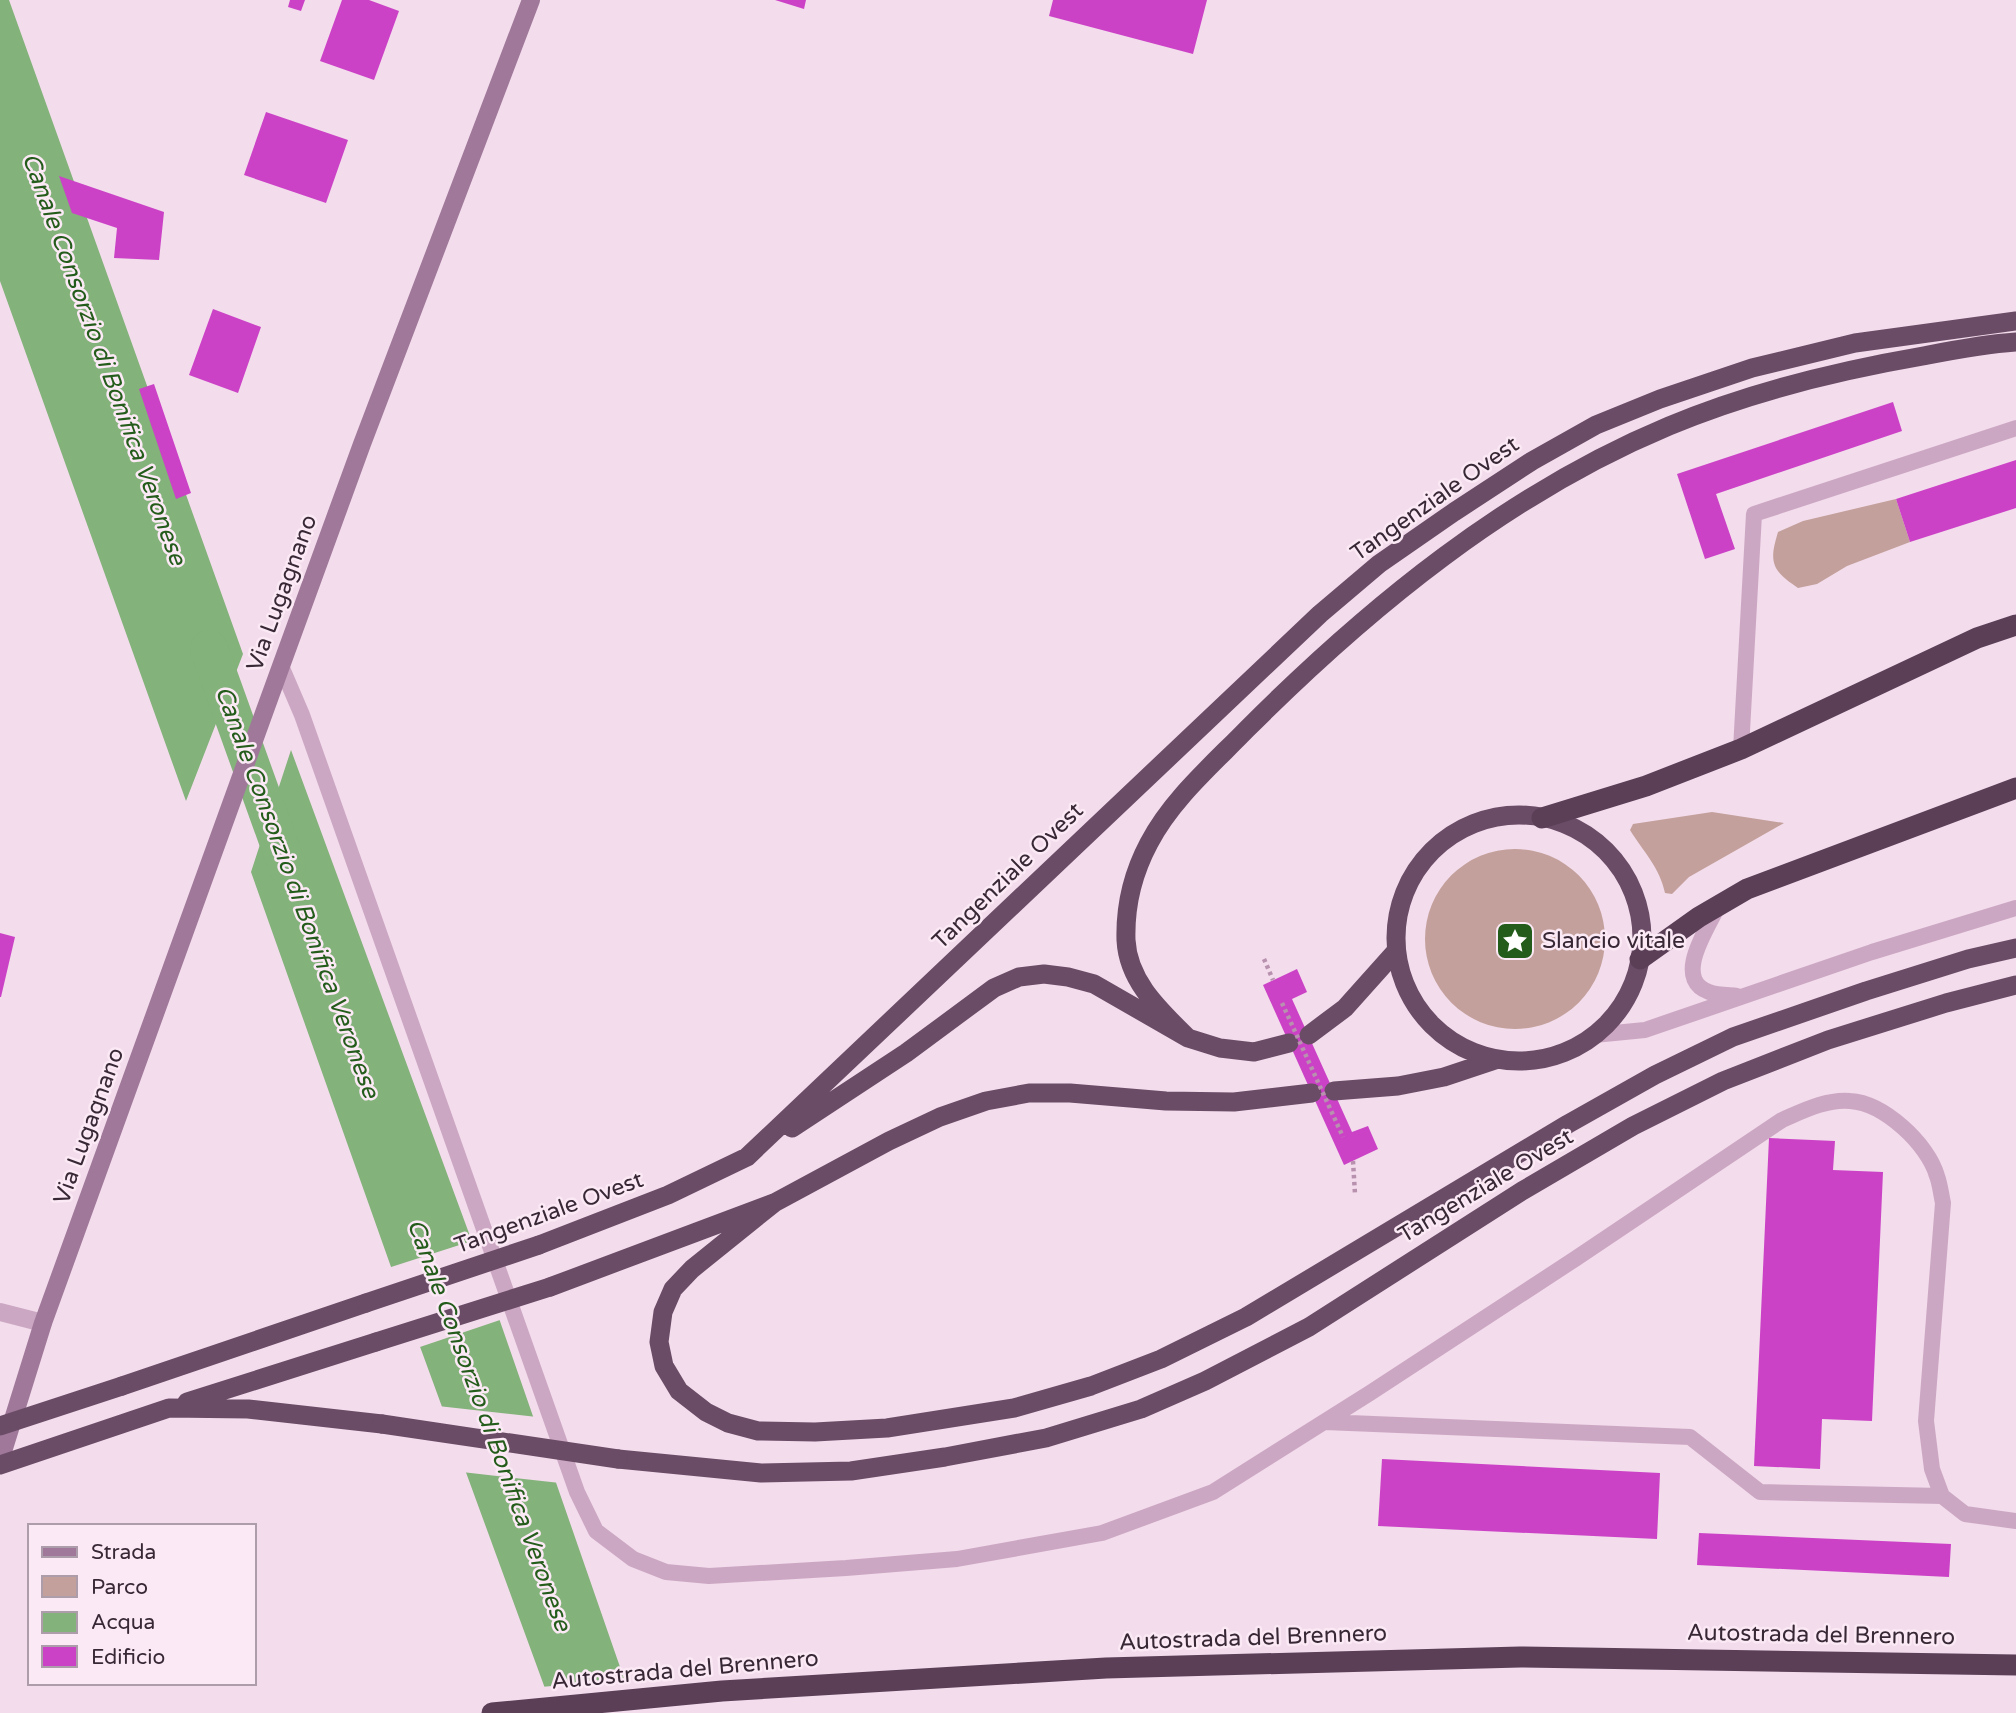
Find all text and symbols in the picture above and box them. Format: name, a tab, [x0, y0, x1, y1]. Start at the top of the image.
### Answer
water label: Canale Consorzio di Bonifica Veronese	[16, 149, 193, 570]
street label: Tangenziale Ovest	[1345, 430, 1525, 568]
street label: Via Lugagnano	[241, 511, 323, 675]
water label: Canale Consorzio di Bonifica Veronese	[209, 682, 386, 1103]
street label: Tangenziale Ovest	[927, 797, 1089, 955]
place icon: Slancio vitale	[1494, 920, 1536, 962]
place label: Slancio vitale	[1542, 927, 1685, 955]
street label: Via Lugagnano	[48, 1044, 130, 1208]
street label: Tangenziale Ovest	[1394, 1123, 1579, 1249]
street label: Tangenziale Ovest	[451, 1166, 647, 1260]
water label: Canale Consorzio di Bonifica Veronese	[401, 1215, 578, 1636]
legend	[28, 1524, 256, 1685]
text: Strada	[91, 1540, 156, 1565]
text: Parco	[91, 1575, 148, 1600]
text: Acqua	[91, 1610, 155, 1635]
street label: Autostrada del Brennero	[1118, 1619, 1388, 1657]
street label: Autostrada del Brennero	[1687, 1619, 1955, 1651]
street label: Autostrada del Brennero	[550, 1644, 820, 1696]
text: Edificio	[91, 1645, 165, 1670]

